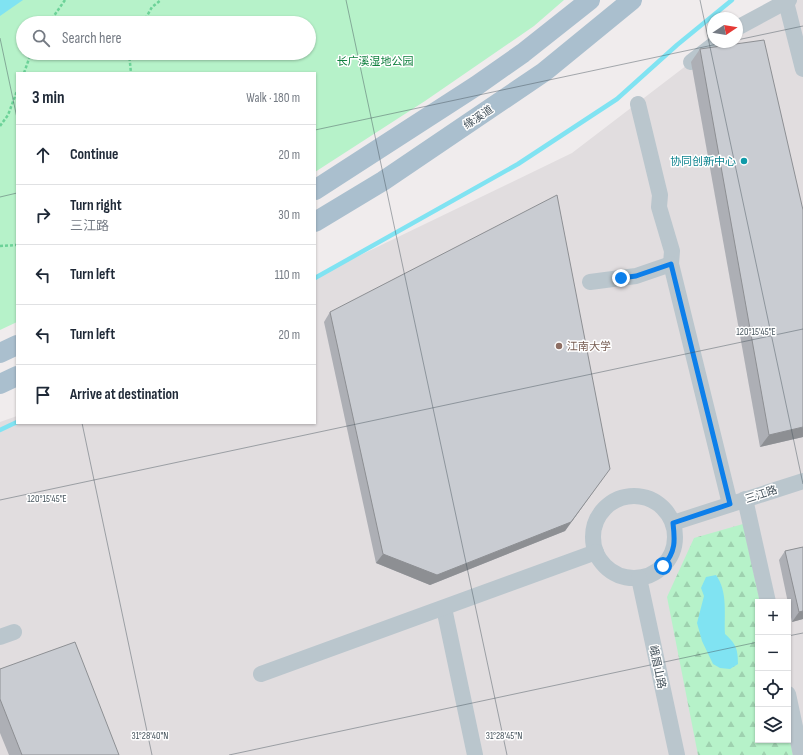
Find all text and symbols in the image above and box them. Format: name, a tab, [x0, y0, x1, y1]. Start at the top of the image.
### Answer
north arrow	[707, 12, 743, 48]
search box	[16, 16, 316, 60]
icon: search	[30, 27, 52, 49]
text: Search here	[62, 29, 122, 48]
park label: 长广溪湿地公园	[337, 55, 414, 68]
text: 3 min	[32, 88, 65, 108]
text: Walk · 180 m	[246, 90, 300, 106]
street label: 缘溪道	[461, 103, 496, 132]
icon: ahead	[32, 144, 54, 166]
text: Continue	[70, 145, 119, 164]
text: 20 m	[278, 147, 300, 163]
place label: 协同创新中心	[670, 155, 736, 168]
marker: 协同创新中心	[739, 156, 749, 166]
text: Turn right	[70, 196, 122, 215]
icon: right	[32, 204, 54, 226]
text: 30 m	[278, 207, 300, 223]
text: 三江路	[70, 218, 109, 234]
icon: left	[32, 264, 54, 286]
text: Turn left	[70, 265, 115, 284]
text: 110 m	[275, 267, 300, 283]
route end	[612, 269, 630, 287]
icon: left	[32, 324, 54, 346]
text: Turn left	[70, 325, 115, 344]
text: 120°15'45"E	[736, 326, 776, 338]
text: 20 m	[278, 327, 300, 343]
place label: 江南大学	[567, 340, 611, 353]
marker: 江南大学	[554, 341, 564, 351]
icon: arrive	[32, 384, 54, 406]
text: Arrive at destination	[70, 385, 179, 404]
street label: 三江路	[743, 483, 779, 506]
text: 120°15'45"E	[27, 493, 67, 505]
route start	[654, 557, 672, 575]
map controls	[755, 599, 791, 743]
button: +	[755, 599, 791, 635]
button: −	[755, 635, 791, 671]
street label: 峨眉山路	[647, 644, 668, 690]
button: locate	[755, 671, 791, 707]
button: layers	[755, 707, 791, 743]
text: 31°28'40"N	[132, 730, 168, 742]
text: 31°28'45"N	[486, 730, 522, 742]

